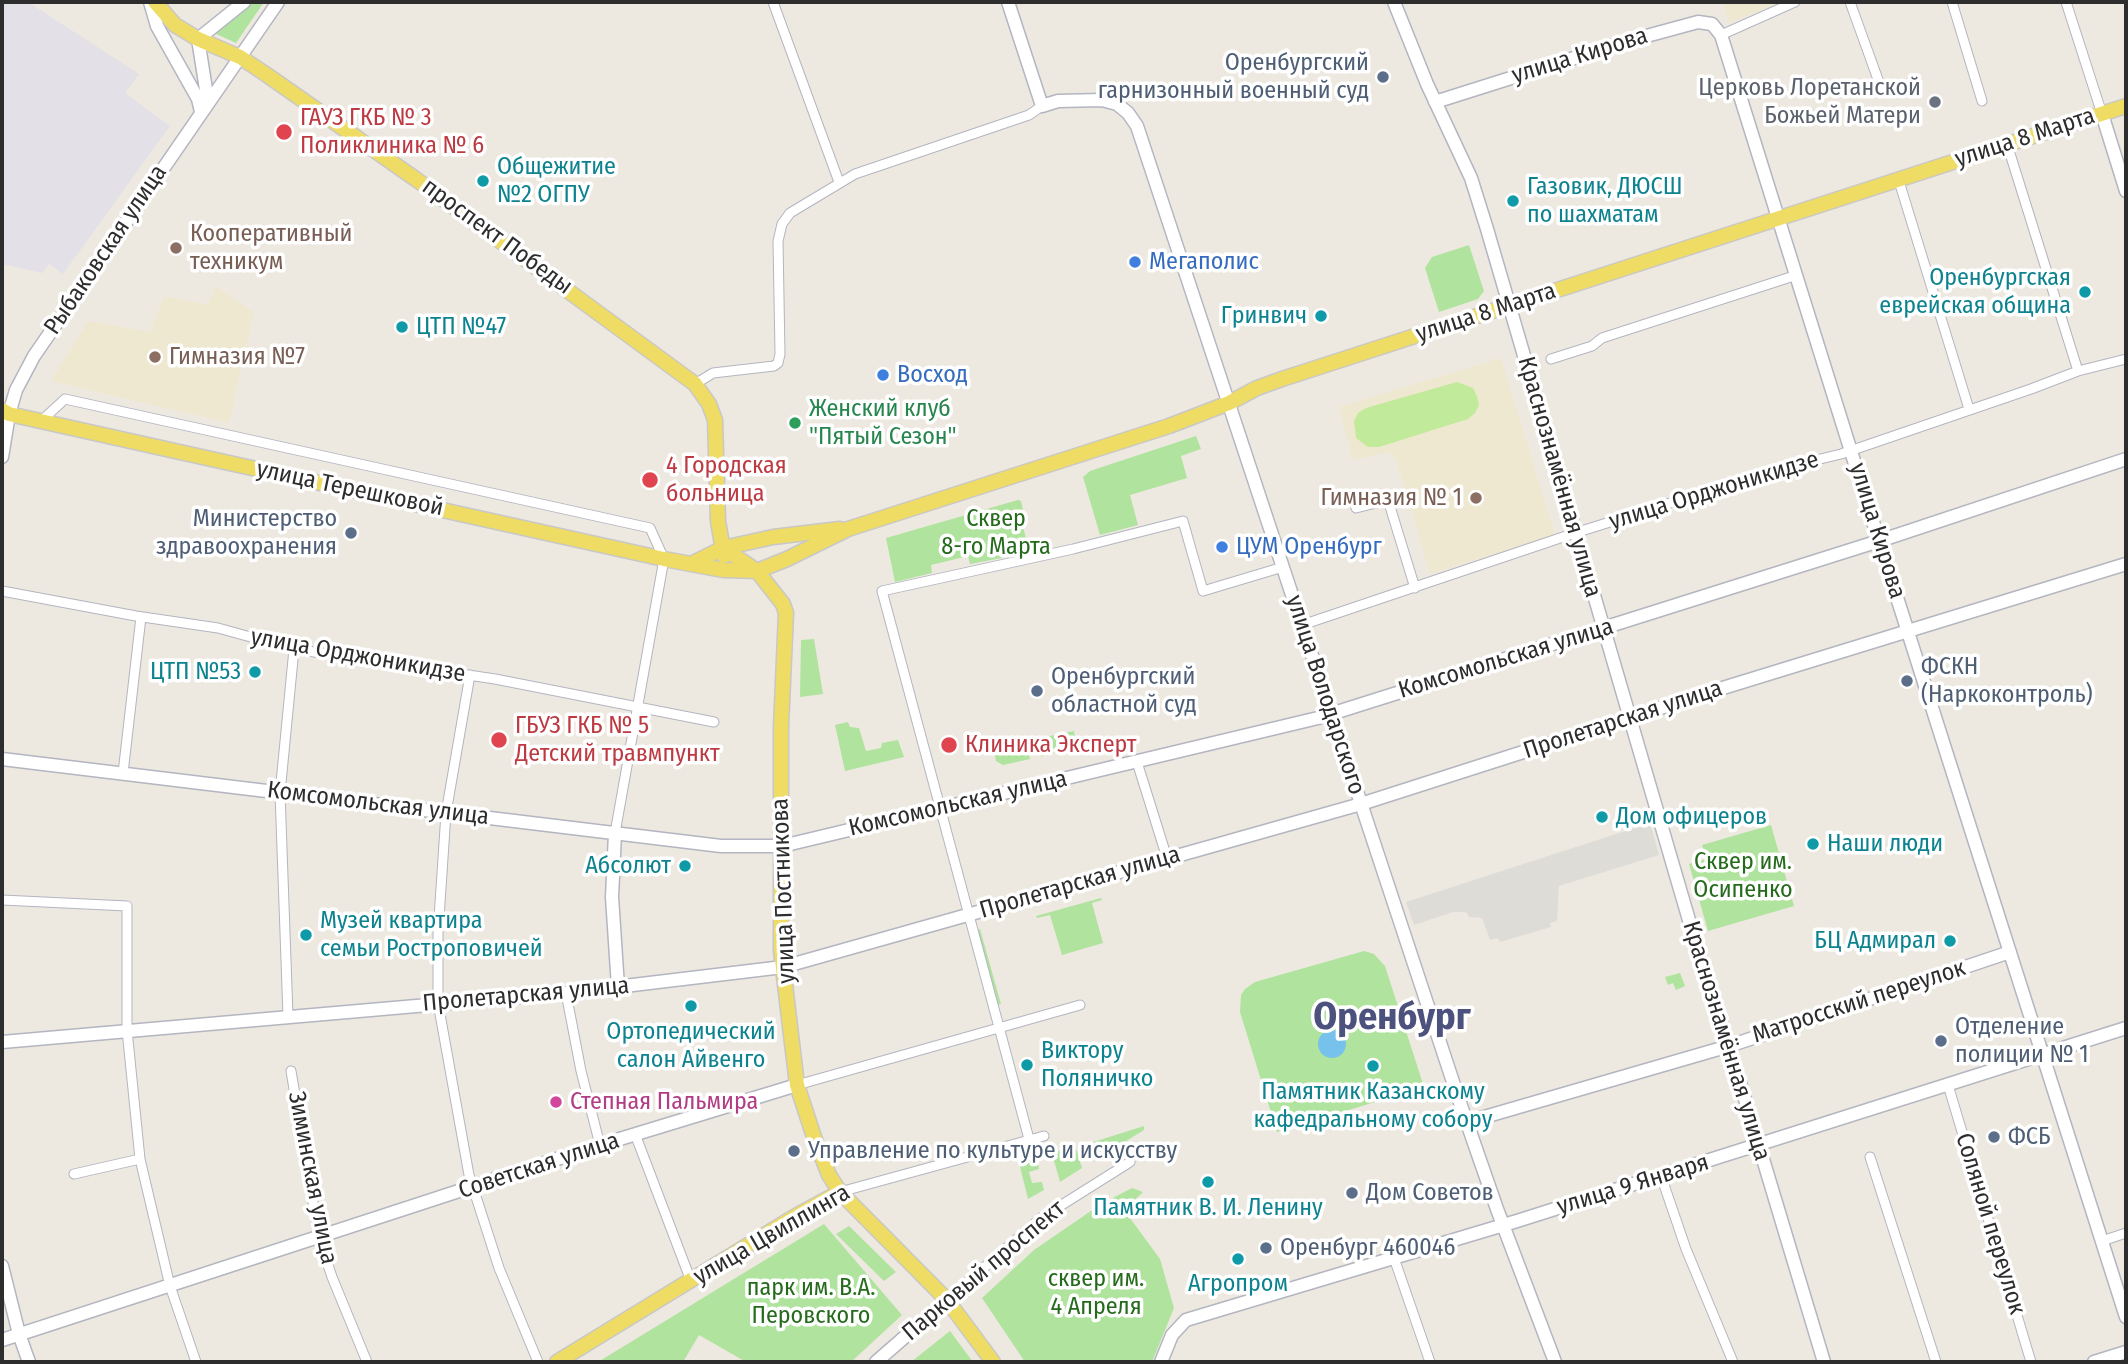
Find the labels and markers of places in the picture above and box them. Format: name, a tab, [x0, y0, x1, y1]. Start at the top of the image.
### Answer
place label: Оренбургский гарнизонный военный суд	[1098, 49, 1369, 105]
marker: Оренбургский гарнизонный военный суд	[1375, 69, 1391, 85]
place label: Церковь Лоретанской Божьей Матери	[1698, 74, 1921, 130]
marker: Церковь Лоретанской Божьей Матери	[1927, 94, 1943, 110]
place label: ГАУЗ ГКБ № 3 Поликлиника № 6	[300, 104, 484, 160]
marker: ГАУЗ ГКБ № 3 Поликлиника № 6	[274, 122, 294, 142]
place label: Общежитие №2 ОГПУ	[497, 153, 616, 209]
marker: Общежитие №2 ОГПУ	[475, 173, 491, 189]
place label: Газовик, ДЮСШ по шахматам	[1527, 173, 1682, 229]
marker: Газовик, ДЮСШ по шахматам	[1505, 193, 1521, 209]
place label: Кооперативный техникум	[190, 220, 352, 276]
marker: Кооперативный техникум	[168, 240, 184, 256]
place label: Мегаполис	[1149, 248, 1259, 276]
marker: Мегаполис	[1127, 254, 1143, 270]
place label: Оренбургская еврейская община	[1879, 264, 2071, 320]
marker: Оренбургская еврейская община	[2077, 284, 2093, 300]
place label: Гринвич	[1221, 302, 1307, 330]
marker: Гринвич	[1313, 308, 1329, 324]
place label: ЦТП №47	[416, 313, 506, 341]
marker: ЦТП №47	[394, 319, 410, 335]
place label: Гимназия №7	[169, 343, 305, 371]
marker: Гимназия №7	[147, 349, 163, 365]
place label: Восход	[897, 361, 968, 389]
marker: Восход	[875, 367, 891, 383]
place label: Женский клуб "Пятый Сезон"	[809, 395, 957, 451]
marker: Женский клуб "Пятый Сезон"	[787, 415, 803, 431]
place label: 4 Городская больница	[666, 452, 787, 508]
marker: 4 Городская больница	[640, 470, 660, 490]
place label: Гимназия № 1	[1321, 484, 1462, 512]
marker: Гимназия № 1	[1468, 490, 1484, 506]
place label: Министерство здравоохранения	[156, 505, 337, 561]
marker: Министерство здравоохранения	[343, 525, 359, 541]
place label: ЦУМ Оренбург	[1236, 533, 1382, 561]
marker: ЦУМ Оренбург	[1214, 539, 1230, 555]
place label: ФСКН (Наркоконтроль)	[1921, 653, 2093, 709]
place label: ЦТП №53	[150, 658, 241, 686]
place label: Оренбургский областной суд	[1051, 663, 1197, 719]
marker: ЦТП №53	[247, 664, 263, 680]
marker: ФСКН (Наркоконтроль)	[1899, 673, 1915, 689]
marker: Оренбургский областной суд	[1029, 683, 1045, 699]
place label: ГБУЗ ГКБ № 5 Детский травмпункт	[515, 712, 720, 768]
marker: ГБУЗ ГКБ № 5 Детский травмпункт	[489, 730, 509, 750]
place label: Клиника Эксперт	[965, 731, 1136, 759]
marker: Клиника Эксперт	[939, 735, 959, 755]
place label: Дом офицеров	[1616, 803, 1767, 831]
marker: Дом офицеров	[1594, 809, 1610, 825]
place label: Наши люди	[1827, 830, 1943, 858]
marker: Наши люди	[1805, 836, 1821, 852]
place label: Абсолют	[585, 852, 671, 880]
marker: Абсолют	[677, 858, 693, 874]
place label: Музей квартира семьи Ростроповичей	[320, 907, 543, 963]
marker: Музей квартира семьи Ростроповичей	[298, 927, 314, 943]
place label: БЦ Адмирал	[1814, 927, 1936, 955]
marker: БЦ Адмирал	[1942, 933, 1958, 949]
marker: Ортопедический салон Айвенго	[683, 998, 699, 1014]
place label: Отделение полиции № 1	[1955, 1013, 2089, 1069]
place label: Ортопедический салон Айвенго	[606, 1018, 776, 1074]
marker: Отделение полиции № 1	[1933, 1033, 1949, 1049]
place label: Виктору Поляничко	[1041, 1037, 1153, 1093]
marker: Виктору Поляничко	[1019, 1057, 1035, 1073]
marker: Памятник Казанскому кафедральному собору	[1365, 1058, 1381, 1074]
place label: Памятник Казанскому кафедральному собору	[1254, 1078, 1492, 1134]
place label: Степная Пальмира	[570, 1088, 758, 1116]
marker: Степная Пальмира	[548, 1094, 564, 1110]
place label: ФСБ	[2008, 1123, 2050, 1151]
marker: ФСБ	[1986, 1129, 2002, 1145]
place label: Управление по культуре и искусству	[808, 1137, 1177, 1165]
marker: Управление по культуре и искусству	[786, 1143, 802, 1159]
marker: Памятник В. И. Ленину	[1200, 1174, 1216, 1190]
place label: Дом Советов	[1366, 1179, 1494, 1207]
marker: Дом Советов	[1344, 1185, 1360, 1201]
place label: Памятник В. И. Ленину	[1093, 1194, 1323, 1222]
place label: Оренбург 460046	[1280, 1234, 1455, 1262]
marker: Оренбург 460046	[1258, 1240, 1274, 1256]
marker: Агропром	[1230, 1251, 1246, 1267]
place label: Агропром	[1188, 1270, 1288, 1298]

